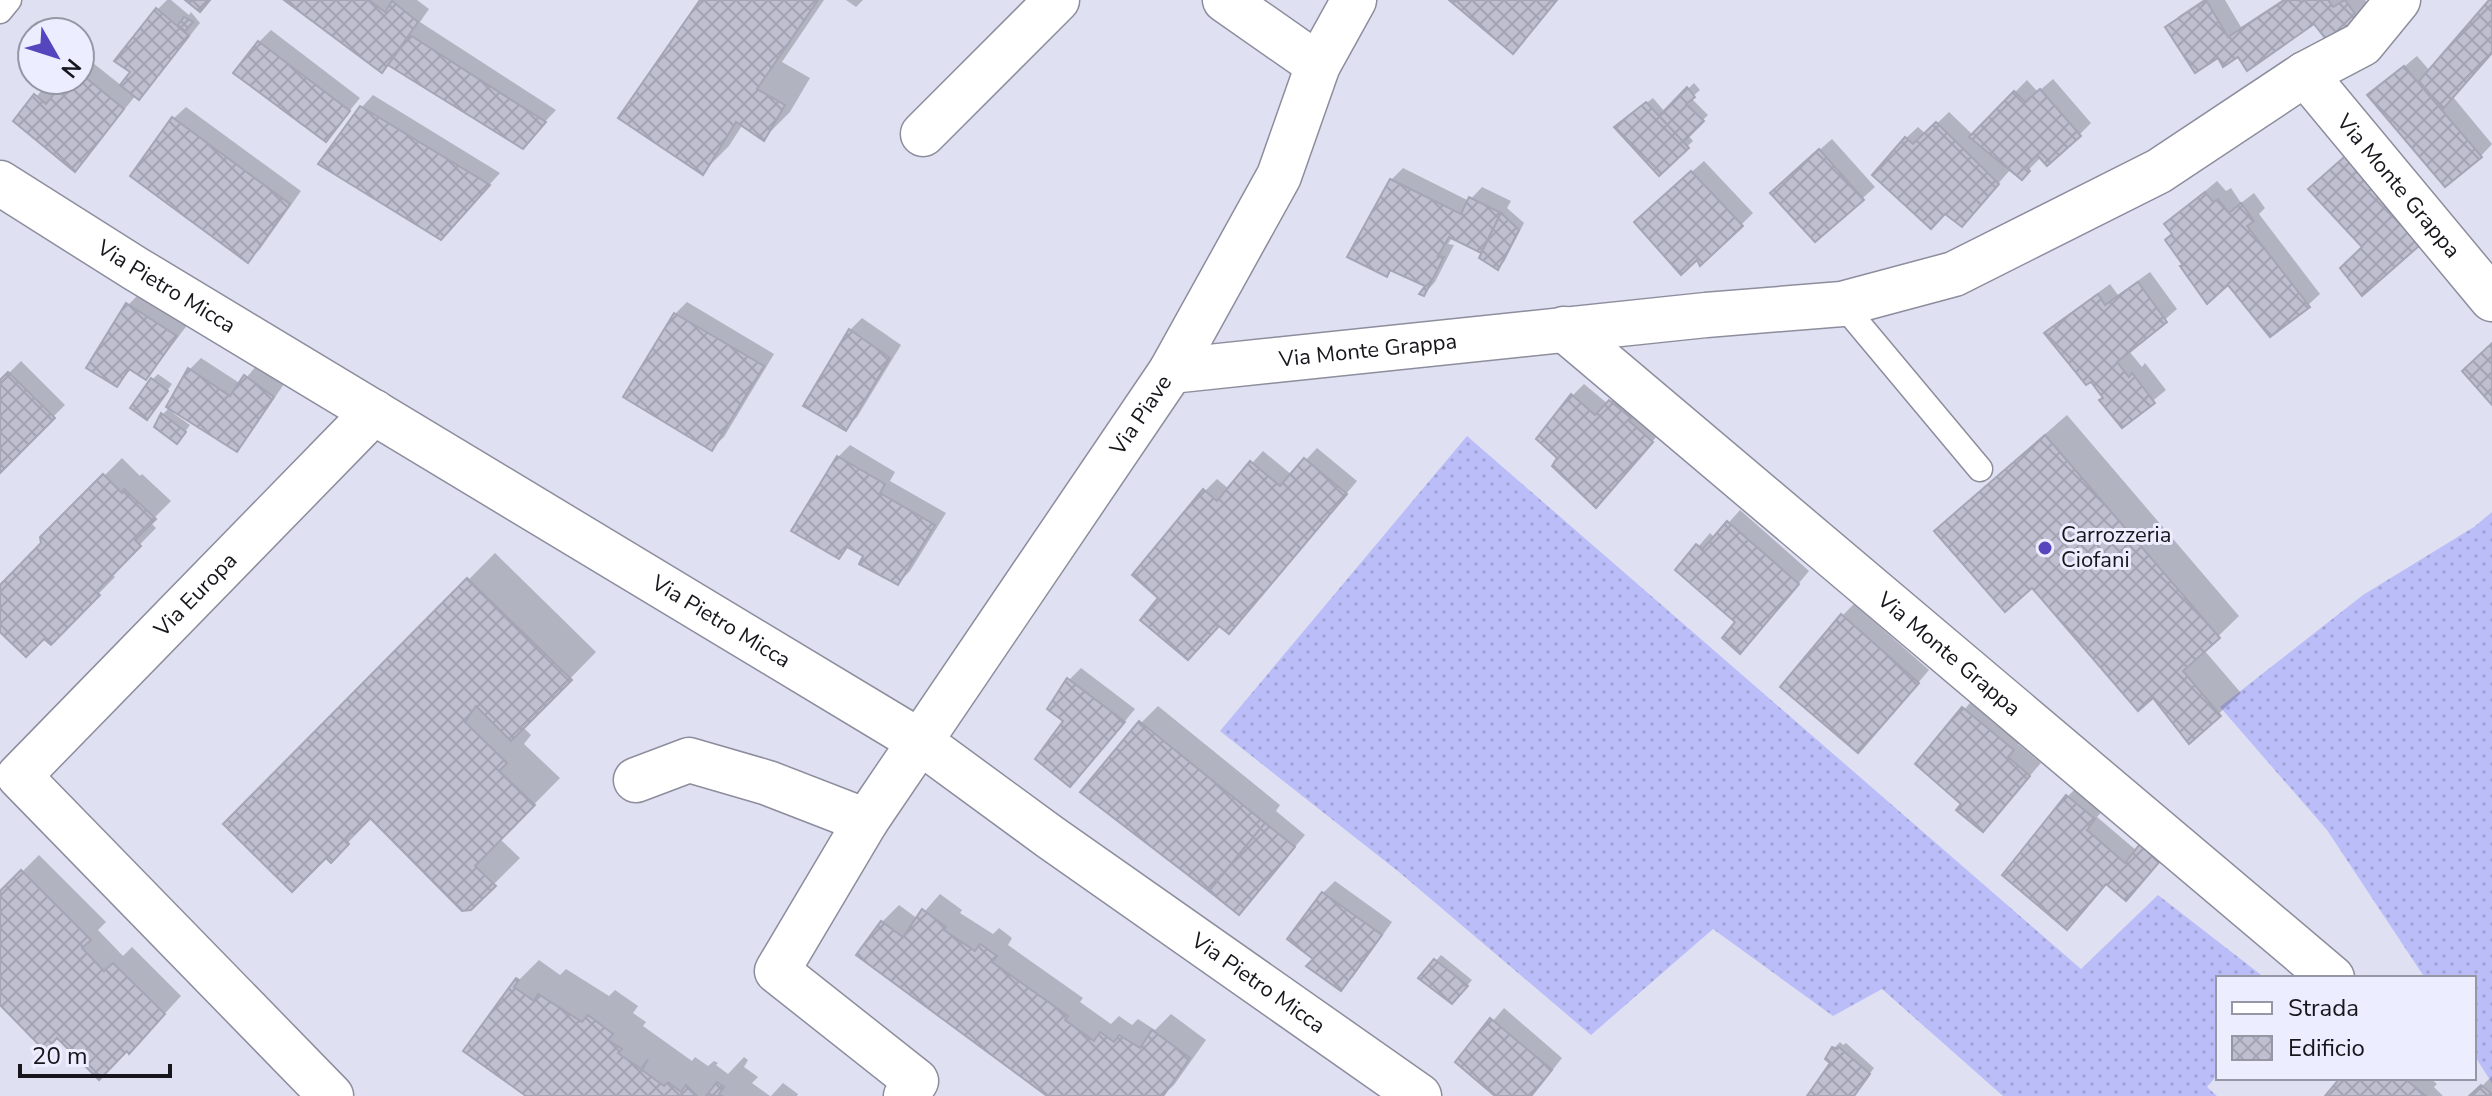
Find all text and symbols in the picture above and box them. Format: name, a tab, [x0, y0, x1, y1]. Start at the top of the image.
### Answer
north arrow	[16, 16, 96, 96]
text: N	[54, 52, 88, 84]
street label: Via Monte Grappa	[2329, 107, 2467, 265]
street label: Via Pietro Micca	[90, 232, 241, 341]
street label: Via Monte Grappa	[1276, 326, 1458, 375]
street label: Via Piave	[1103, 369, 1179, 462]
place label: Carrozzeria Ciofani	[2061, 520, 2171, 575]
marker: Carrozzeria Ciofani	[2036, 539, 2054, 557]
street label: Via Europa	[147, 546, 244, 644]
street label: Via Pietro Micca	[645, 568, 796, 675]
street label: Via Monte Grappa	[1870, 584, 2027, 723]
street label: Via Pietro Micca	[1184, 925, 1331, 1041]
legend	[2216, 976, 2476, 1080]
text: Strada	[2288, 992, 2359, 1024]
scale bar	[20, 1028, 170, 1078]
text: Edificio	[2288, 1032, 2365, 1064]
text: 20 m	[32, 1040, 88, 1072]

